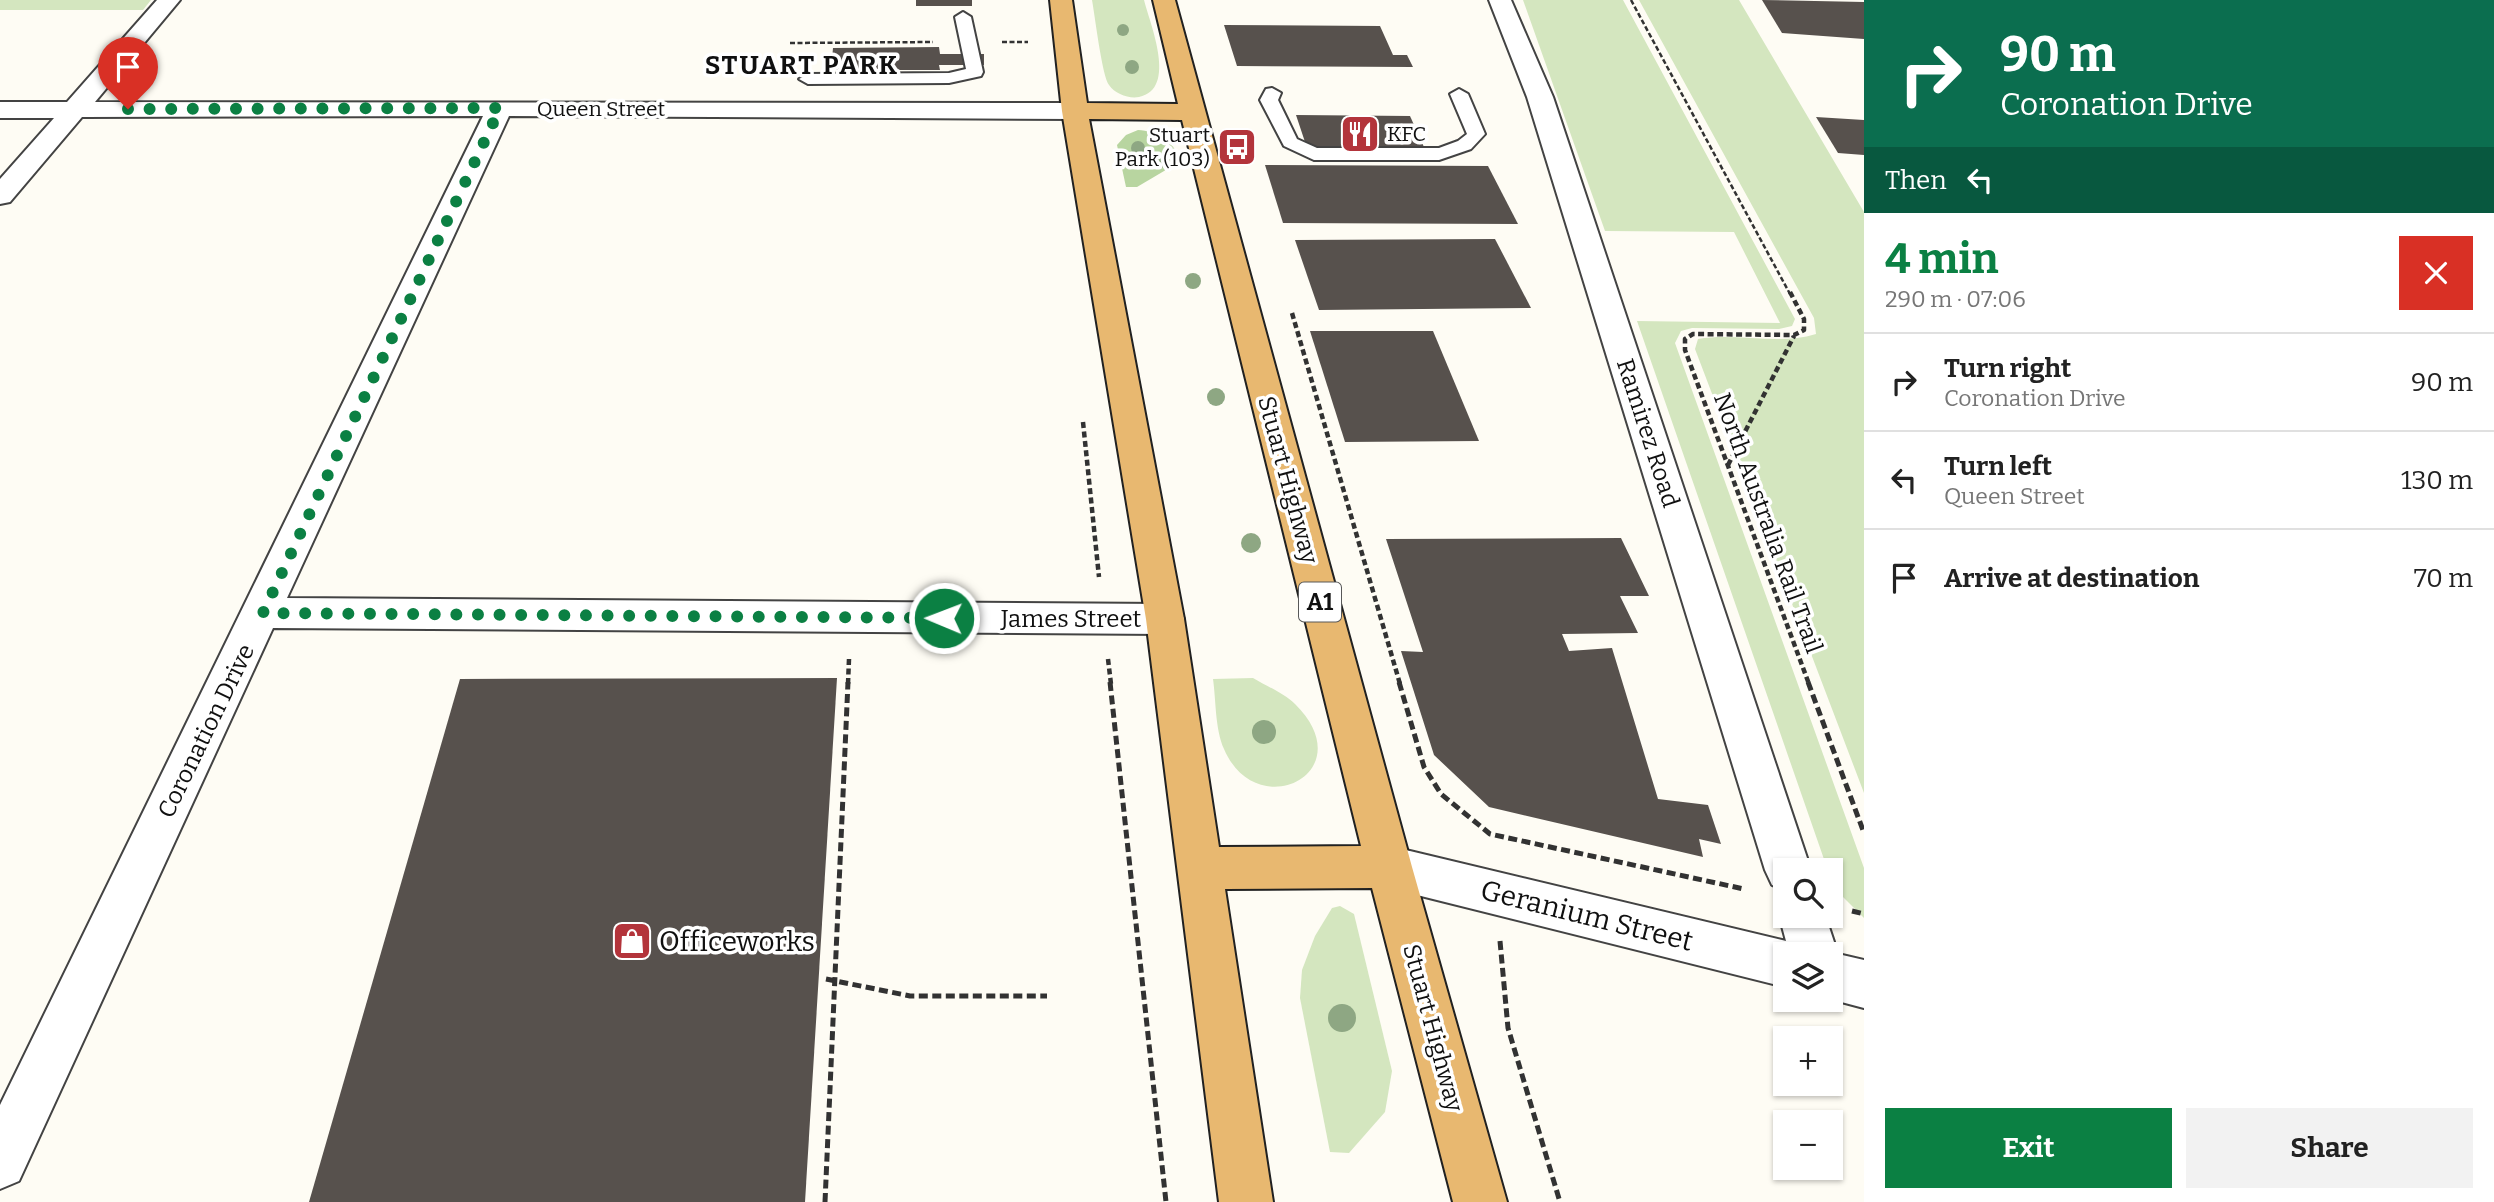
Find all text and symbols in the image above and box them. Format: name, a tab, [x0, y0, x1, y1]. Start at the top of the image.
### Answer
text: 90 m	[2000, 25, 2116, 84]
icon: right	[1885, 28, 1976, 119]
pin	[98, 37, 158, 109]
icon: arrive	[109, 48, 147, 86]
district label: STUART PARK	[705, 50, 899, 81]
text: Coronation Drive	[2000, 85, 2253, 123]
street label: Queen Street	[537, 96, 666, 122]
restaurant icon: KFC	[1339, 113, 1381, 155]
place label: KFC	[1387, 121, 1426, 147]
place label: Stuart Park (103)	[1115, 122, 1210, 172]
bus stop icon: Stuart Park (103)	[1216, 126, 1258, 168]
icon: left	[1961, 161, 1999, 199]
text: Then	[1885, 165, 1947, 196]
text: 4 min	[1885, 234, 1999, 284]
button: close	[2399, 236, 2473, 310]
text: 290 m · 07:06	[1885, 285, 2026, 313]
text: Turn right	[1944, 353, 2071, 384]
street label: Ramirez Road	[1611, 355, 1685, 511]
icon: right	[1885, 363, 1923, 401]
text: 90 m	[2411, 367, 2473, 398]
text: Coronation Drive	[1944, 384, 2126, 412]
street label: North Australia Rail Trail	[1708, 389, 1828, 657]
street label: Stuart Highway	[1252, 393, 1324, 567]
text: Turn left	[1944, 451, 2052, 482]
icon: left	[1885, 461, 1923, 499]
text: 130 m	[2401, 465, 2473, 496]
text: Queen Street	[1944, 482, 2085, 510]
icon: arrive	[1885, 559, 1923, 597]
text: Arrive at destination	[1944, 563, 2199, 594]
text: 70 m	[2414, 563, 2473, 594]
position arrow	[907, 581, 981, 655]
road number: A1	[1299, 582, 1341, 622]
street label: James Street	[1000, 605, 1142, 633]
street label: Coronation Drive	[152, 640, 260, 822]
map controls	[1773, 858, 1843, 1180]
button: search	[1773, 858, 1843, 928]
street label: Geranium Street	[1477, 873, 1696, 958]
shop icon: Officeworks	[611, 920, 653, 962]
place label: Officeworks	[659, 925, 815, 958]
street label: Stuart Highway	[1397, 941, 1469, 1115]
button: layers	[1773, 942, 1843, 1012]
button: +	[1773, 1026, 1843, 1096]
button: Exit	[1885, 1108, 2172, 1188]
button: Share	[2186, 1108, 2473, 1188]
button: −	[1773, 1110, 1843, 1180]

